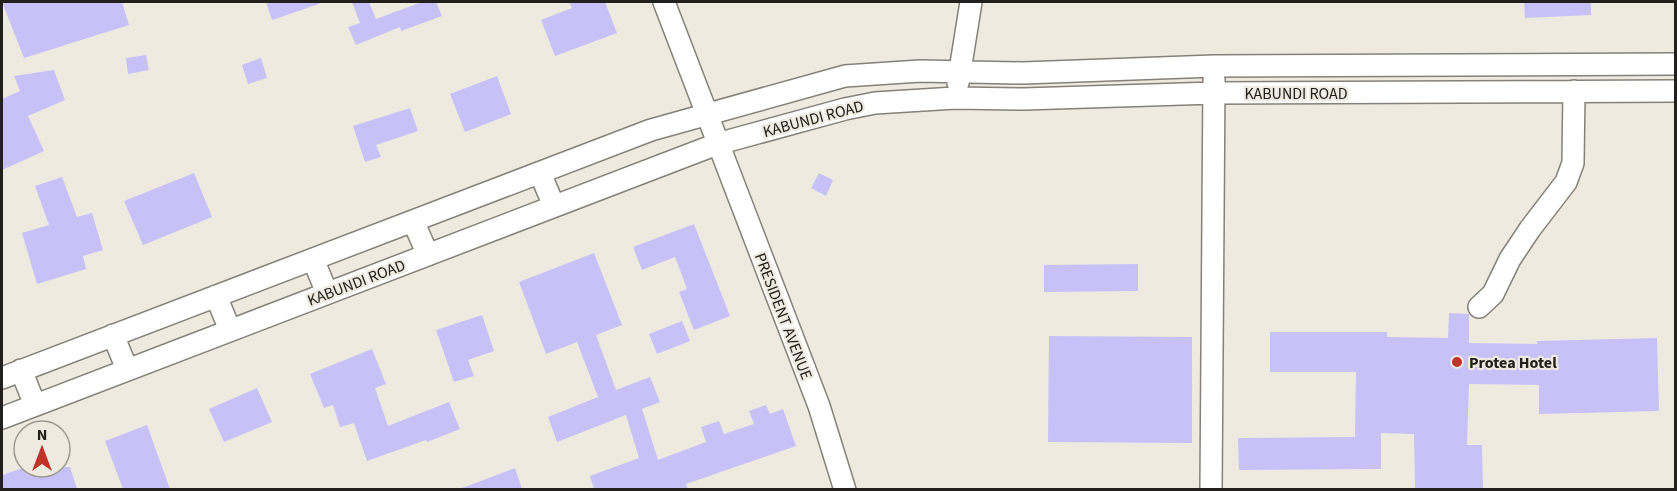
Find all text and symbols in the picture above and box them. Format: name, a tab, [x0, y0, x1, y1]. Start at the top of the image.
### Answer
street label: KABUNDI ROAD	[1244, 83, 1348, 105]
street label: KABUNDI ROAD	[761, 95, 866, 143]
street label: PRESIDENT AVENUE	[749, 250, 817, 383]
street label: KABUNDI ROAD	[304, 254, 409, 312]
place label: Protea Hotel	[1469, 352, 1557, 374]
marker: Protea Hotel	[1450, 355, 1464, 369]
north arrow	[12, 419, 72, 479]
text: N	[37, 424, 47, 446]

